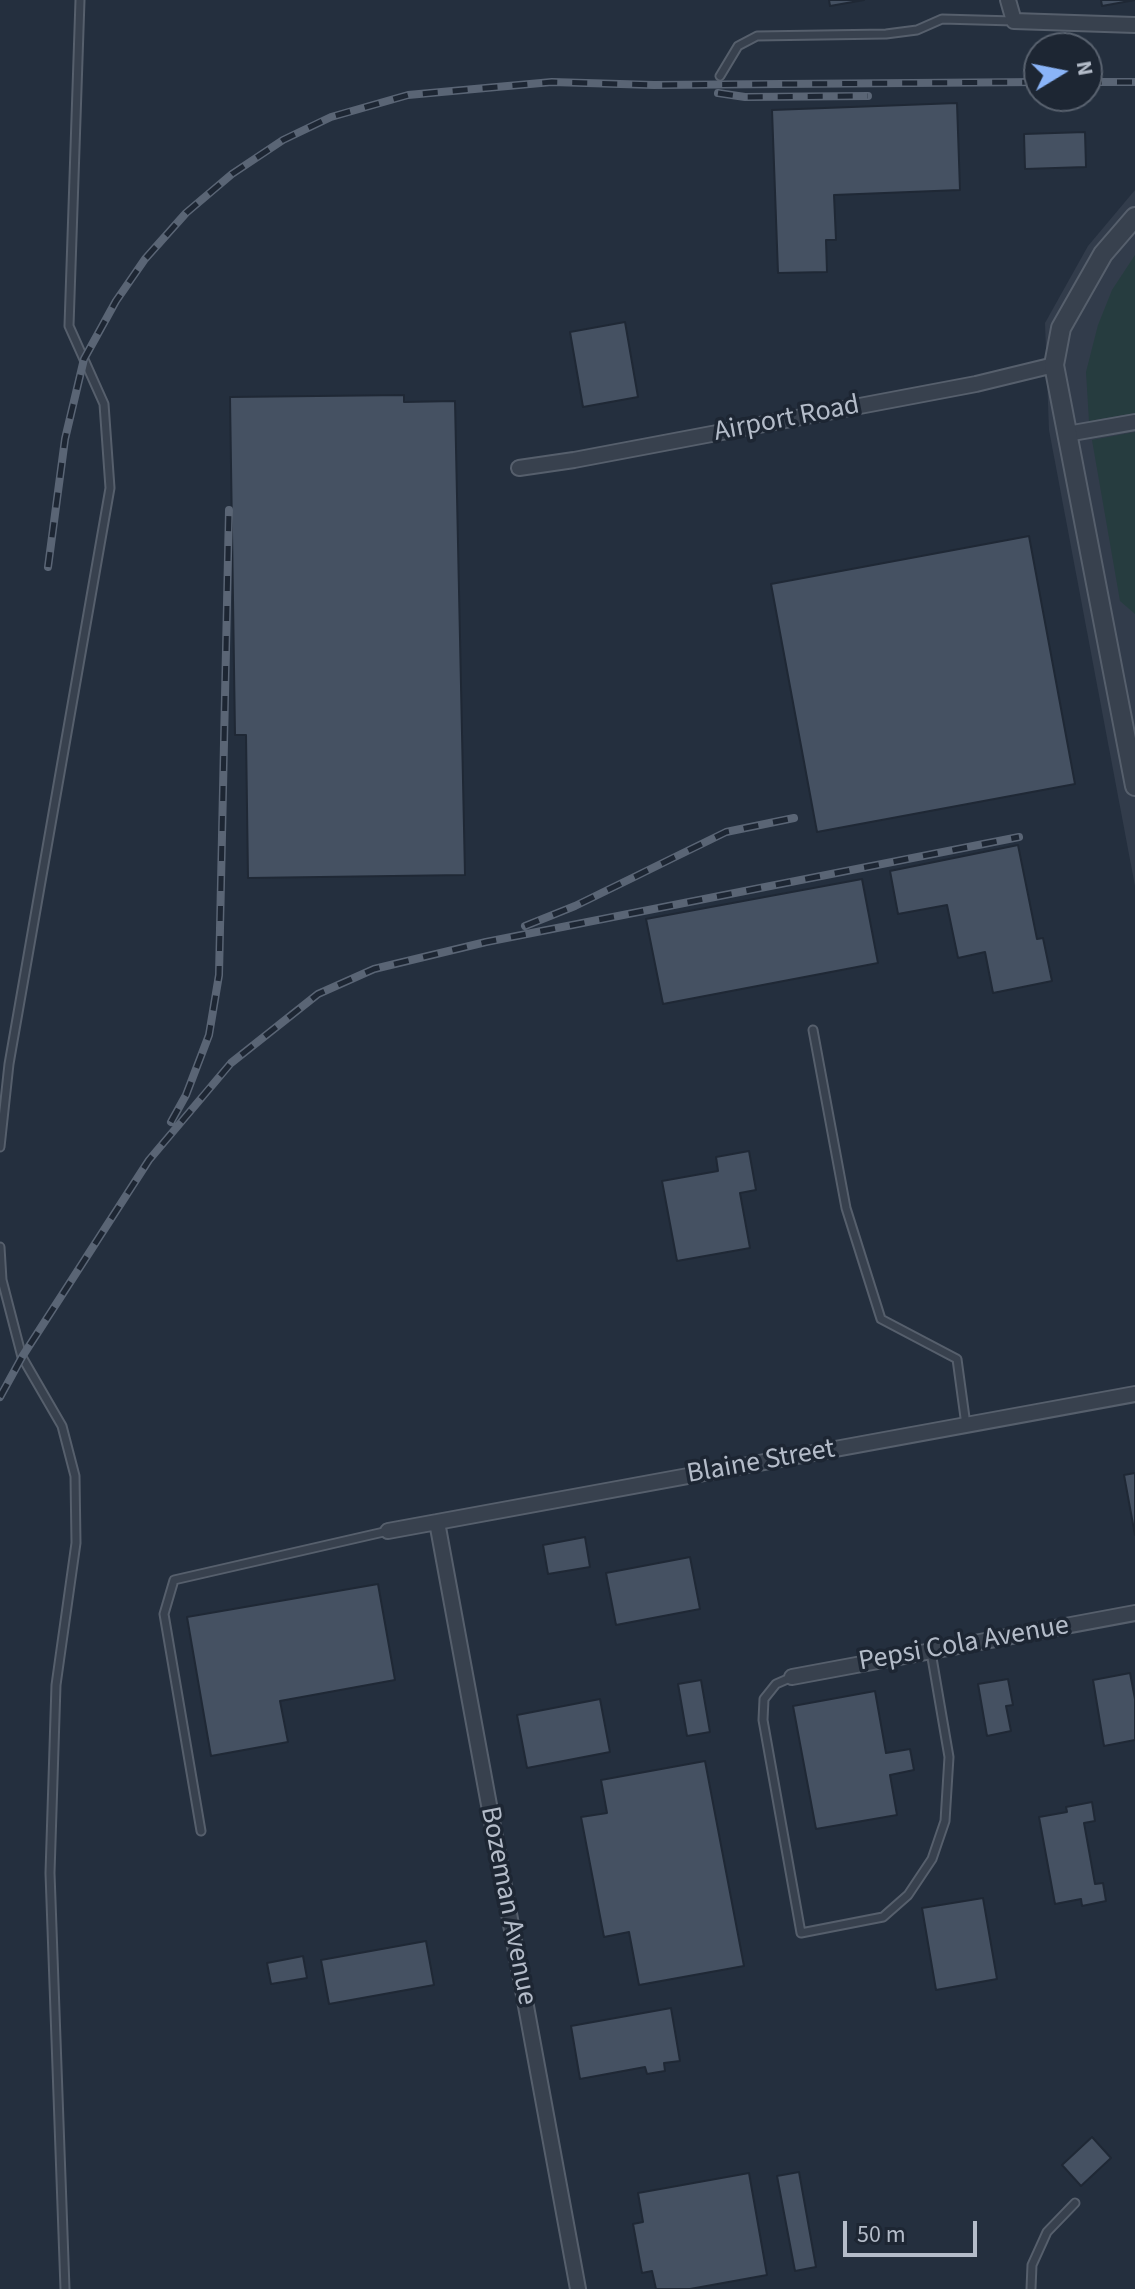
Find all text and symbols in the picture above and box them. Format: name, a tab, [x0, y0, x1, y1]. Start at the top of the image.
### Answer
north arrow	[1023, 32, 1103, 112]
text: N	[1068, 58, 1102, 78]
street label: Airport Road	[711, 389, 863, 451]
street label: Blaine Street	[684, 1433, 838, 1493]
street label: Pepsi Cola Avenue	[856, 1610, 1072, 1680]
street label: Bozeman Avenue	[471, 1804, 543, 2008]
scale bar	[847, 2205, 981, 2255]
text: 50 m	[857, 2217, 906, 2252]

